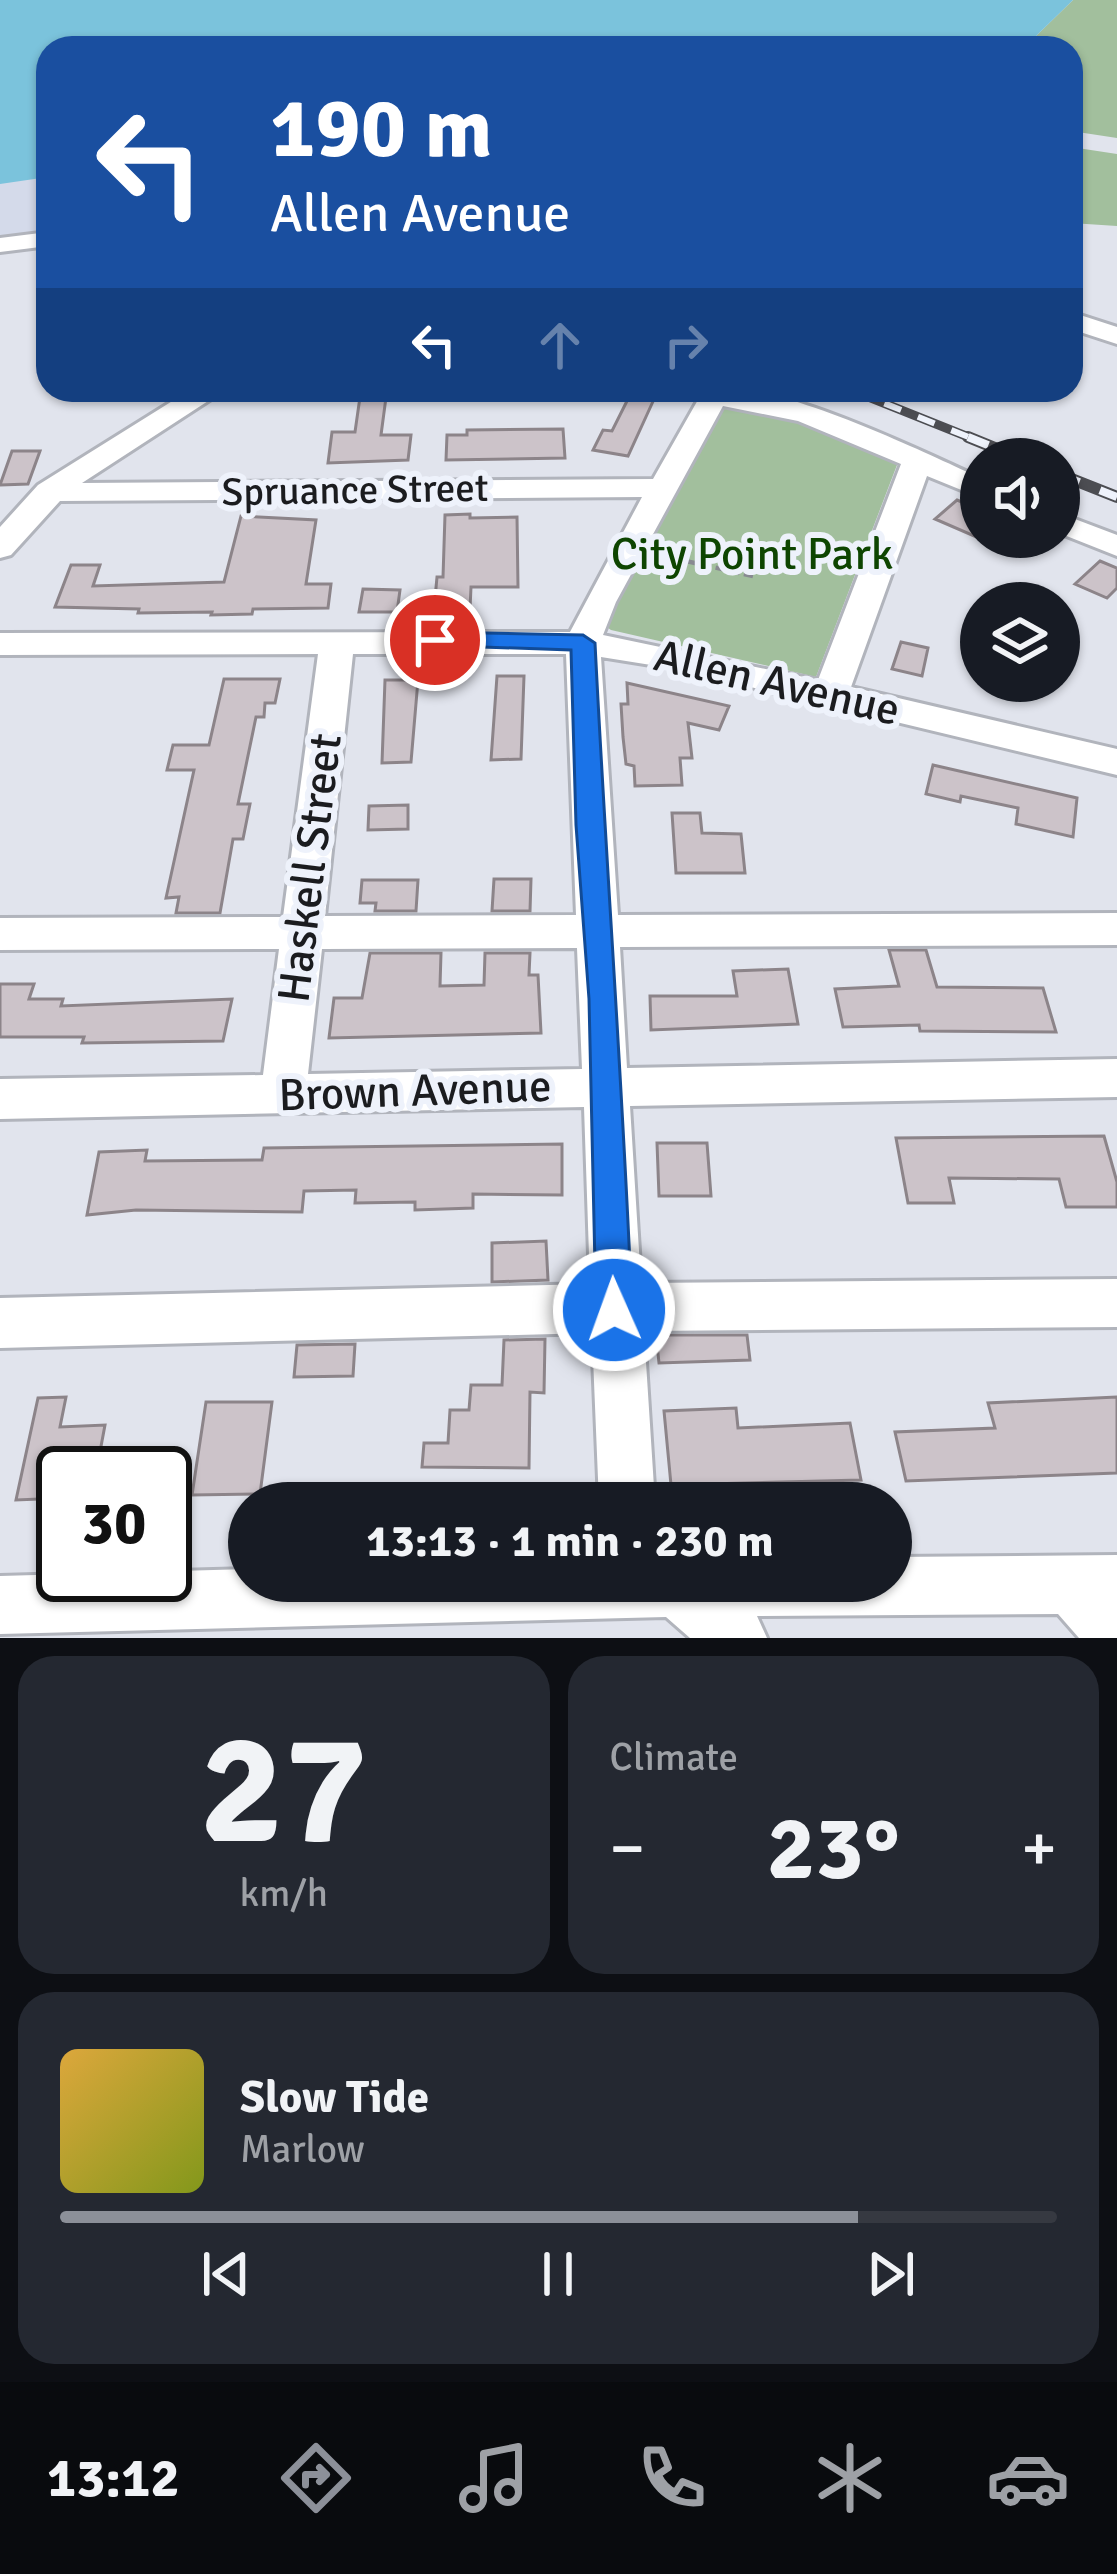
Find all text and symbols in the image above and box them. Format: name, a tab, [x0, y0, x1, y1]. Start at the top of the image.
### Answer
text: 190 m	[270, 77, 492, 181]
icon: left	[72, 84, 228, 240]
text: Allen Avenue	[270, 180, 570, 247]
icon: left	[401, 312, 467, 378]
icon: ahead	[527, 312, 593, 378]
icon: right	[653, 312, 719, 378]
map controls	[960, 438, 1080, 702]
button: sound	[960, 438, 1080, 558]
street label: Spruance Street	[221, 464, 489, 516]
park label: City Point Park	[611, 527, 893, 582]
button: layers	[960, 582, 1080, 702]
pin	[384, 589, 486, 691]
icon: arrive	[402, 607, 468, 673]
street label: Allen Avenue	[649, 628, 905, 738]
street label: Haskell Street	[266, 731, 354, 1005]
street label: Brown Avenue	[278, 1059, 552, 1123]
position arrow	[551, 1247, 677, 1373]
speed limit sign: 30	[36, 1446, 192, 1602]
text: 13:13 · 1 min · 230 m	[366, 1514, 774, 1569]
text: 27	[200, 1694, 368, 1887]
text: Climate	[610, 1733, 738, 1781]
text: 23°	[767, 1793, 900, 1904]
text: −	[610, 1808, 645, 1889]
text: +	[1021, 1808, 1057, 1889]
text: km/h	[240, 1869, 328, 1917]
text: Slow Tide	[240, 2070, 429, 2125]
text: Marlow	[240, 2125, 365, 2173]
icon: previous	[193, 2241, 259, 2307]
icon: pause	[525, 2241, 591, 2307]
icon: next	[858, 2241, 924, 2307]
icon: directions	[274, 2436, 358, 2520]
icon: music	[452, 2436, 536, 2520]
icon: phone	[630, 2436, 714, 2520]
icon: climate	[808, 2436, 892, 2520]
icon: car	[986, 2436, 1070, 2520]
text: 13:12	[47, 2445, 180, 2512]

